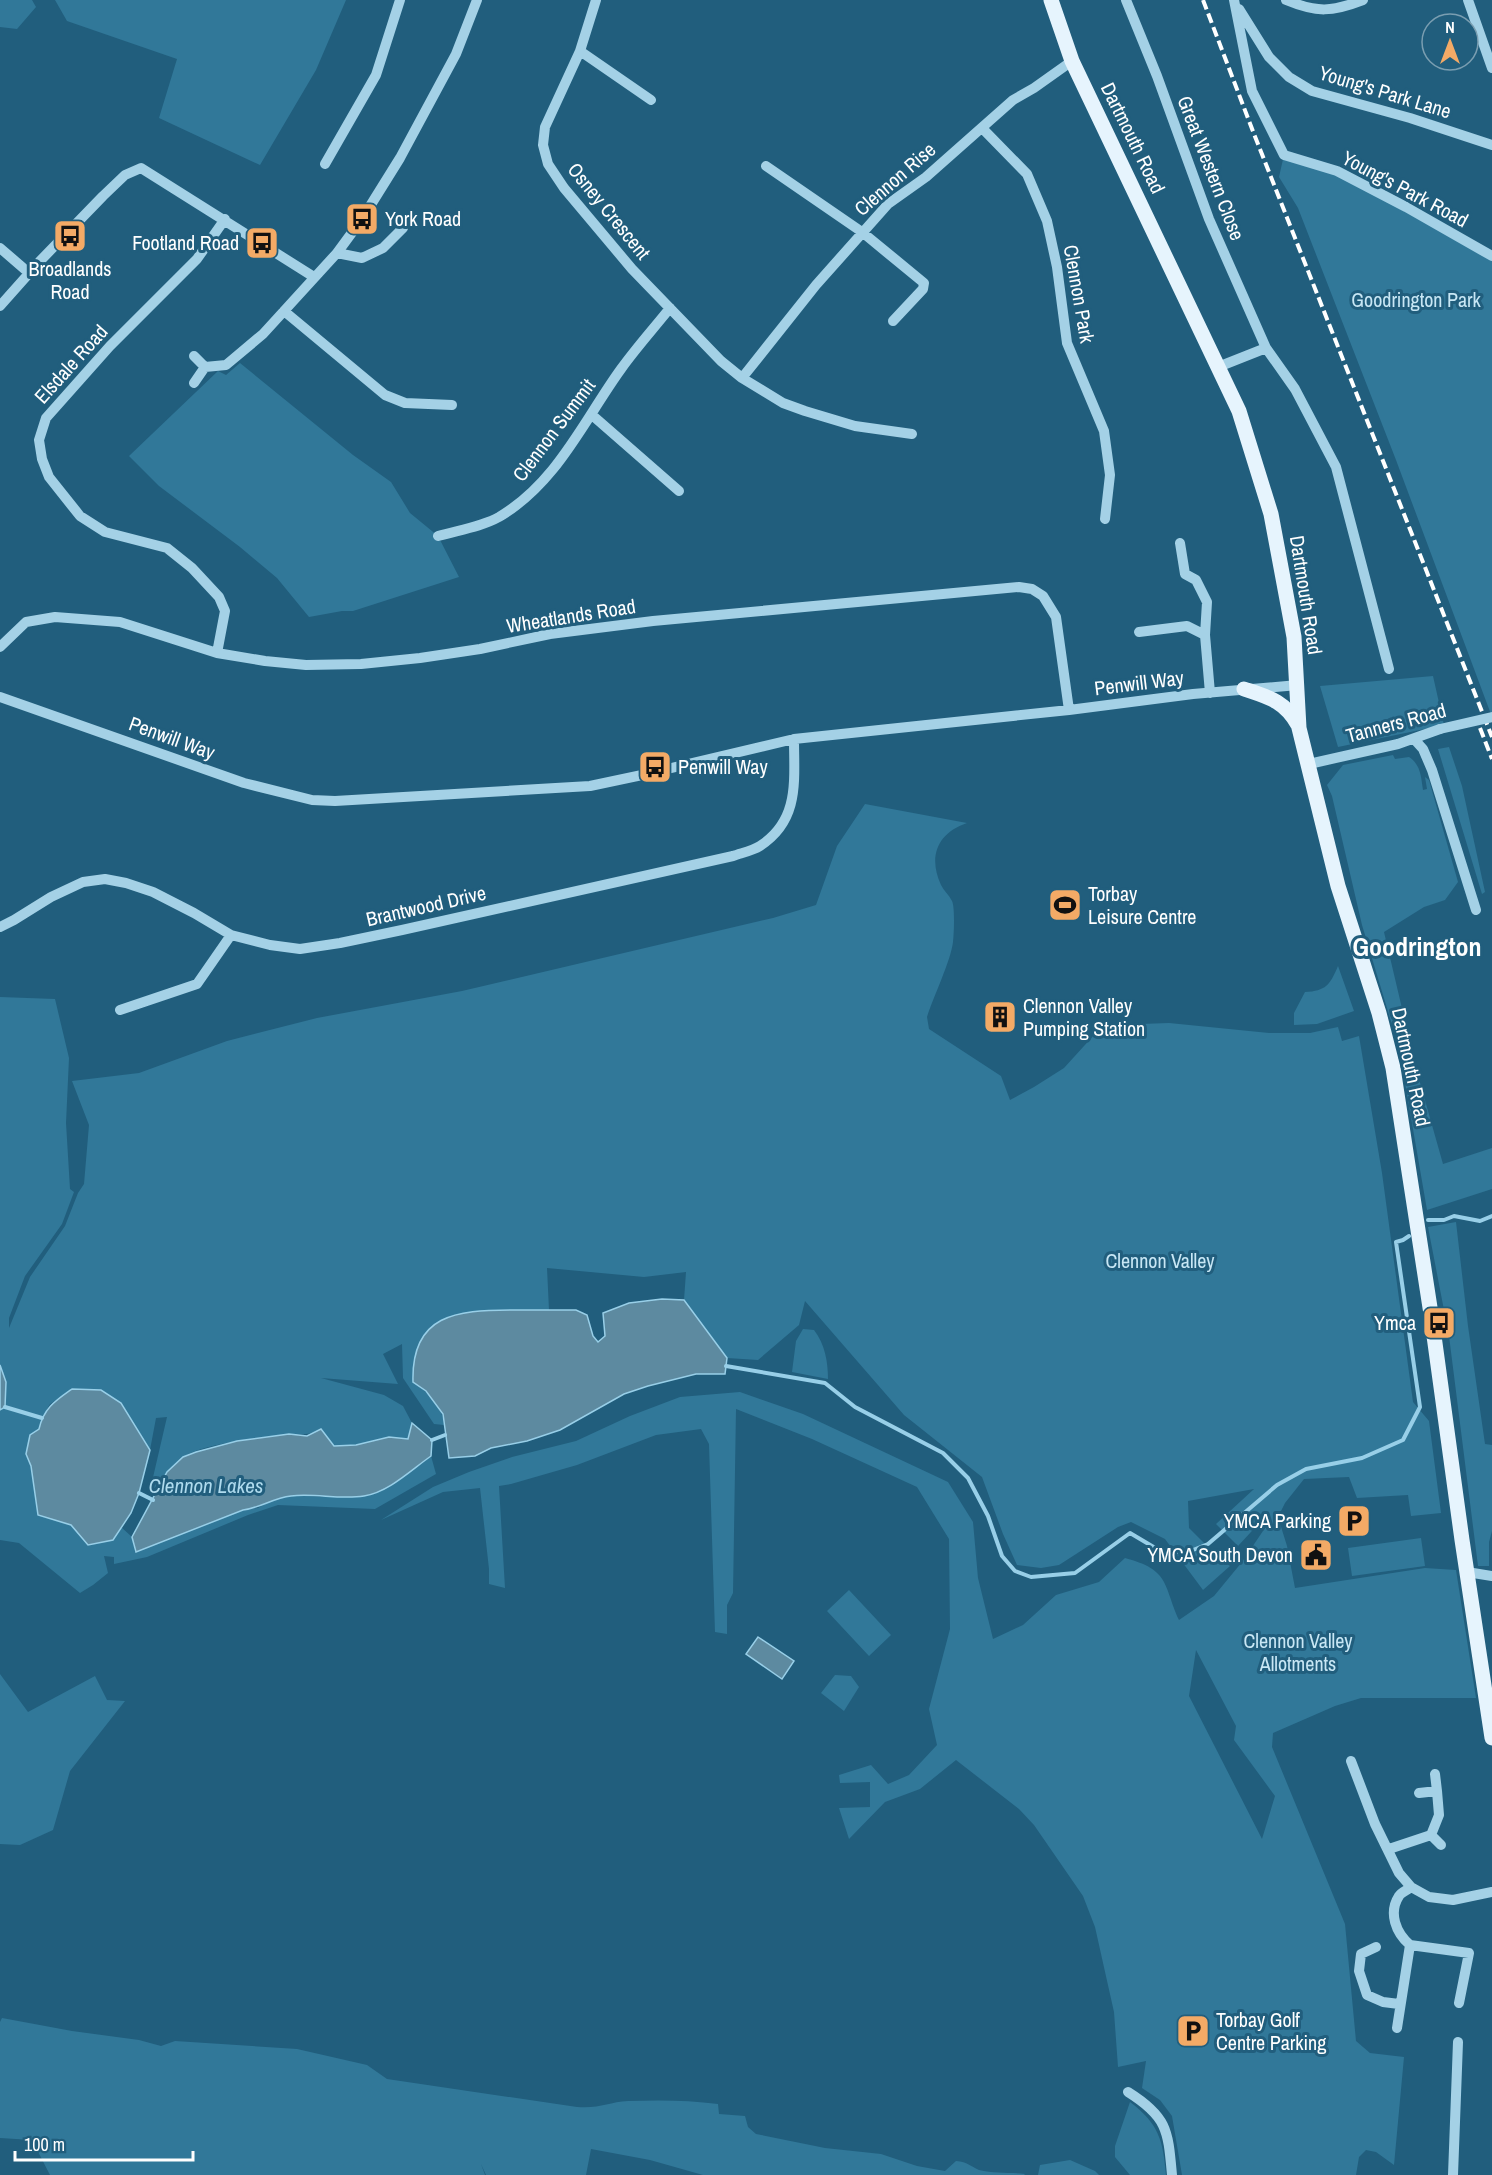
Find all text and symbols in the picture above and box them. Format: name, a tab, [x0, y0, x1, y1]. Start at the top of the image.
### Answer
north arrow	[1420, 12, 1480, 72]
text: N	[1445, 16, 1455, 38]
street label: Young's Park Lane	[1316, 59, 1454, 124]
street label: Dartmouth Road	[1095, 78, 1172, 198]
street label: Great Western Close	[1171, 92, 1251, 244]
street label: Clennon Rise	[848, 136, 941, 221]
street label: Young's Park Road	[1337, 144, 1473, 233]
street label: Osney Crescent	[562, 156, 657, 265]
bus stop icon: York Road	[344, 201, 380, 237]
place label: York Road	[385, 205, 461, 232]
bus stop icon: Broadlands Road	[52, 218, 88, 254]
bus stop icon: Footland Road	[244, 225, 280, 261]
place label: Footland Road	[132, 229, 239, 256]
street label: Clennon Park	[1058, 243, 1102, 346]
place label: Broadlands Road	[29, 255, 111, 305]
park label: Goodrington Park	[1351, 286, 1482, 313]
street label: Elsdale Road	[28, 318, 113, 409]
street label: Clennon Summit	[506, 372, 601, 487]
street label: Dartmouth Road	[1284, 533, 1329, 656]
street label: Wheatlands Road	[504, 592, 637, 639]
street label: Penwill Way	[1093, 664, 1186, 701]
street label: Tanners Road	[1343, 696, 1449, 749]
street label: Penwill Way	[125, 710, 220, 766]
bus stop icon: Penwill Way	[637, 749, 673, 785]
place label: Penwill Way	[678, 753, 768, 780]
street label: Brantwood Drive	[363, 879, 488, 932]
place label: Torbay Leisure Centre	[1088, 880, 1196, 930]
sports icon: Torbay Leisure Centre	[1047, 887, 1083, 923]
district label: Goodrington	[1352, 929, 1482, 964]
place label: Clennon Valley Pumping Station	[1023, 992, 1145, 1042]
building icon: Clennon Valley Pumping Station	[982, 999, 1018, 1035]
street label: Dartmouth Road	[1386, 1005, 1437, 1129]
park label: Clennon Valley	[1105, 1247, 1215, 1274]
bus stop icon: Ymca	[1421, 1305, 1457, 1341]
place label: Ymca	[1374, 1309, 1416, 1336]
water label: Clennon Lakes	[149, 1471, 264, 1500]
parking icon: YMCA Parking	[1336, 1503, 1372, 1539]
place label: YMCA Parking	[1223, 1507, 1331, 1534]
public building icon: YMCA South Devon	[1298, 1537, 1334, 1573]
place label: YMCA South Devon	[1147, 1541, 1293, 1568]
park label: Clennon Valley Allotments	[1243, 1627, 1353, 1677]
place label: Torbay Golf Centre Parking	[1216, 2006, 1326, 2056]
parking icon: Torbay Golf Centre Parking	[1175, 2013, 1211, 2049]
scale bar	[15, 2124, 194, 2162]
text: 100 m	[24, 2132, 65, 2157]

